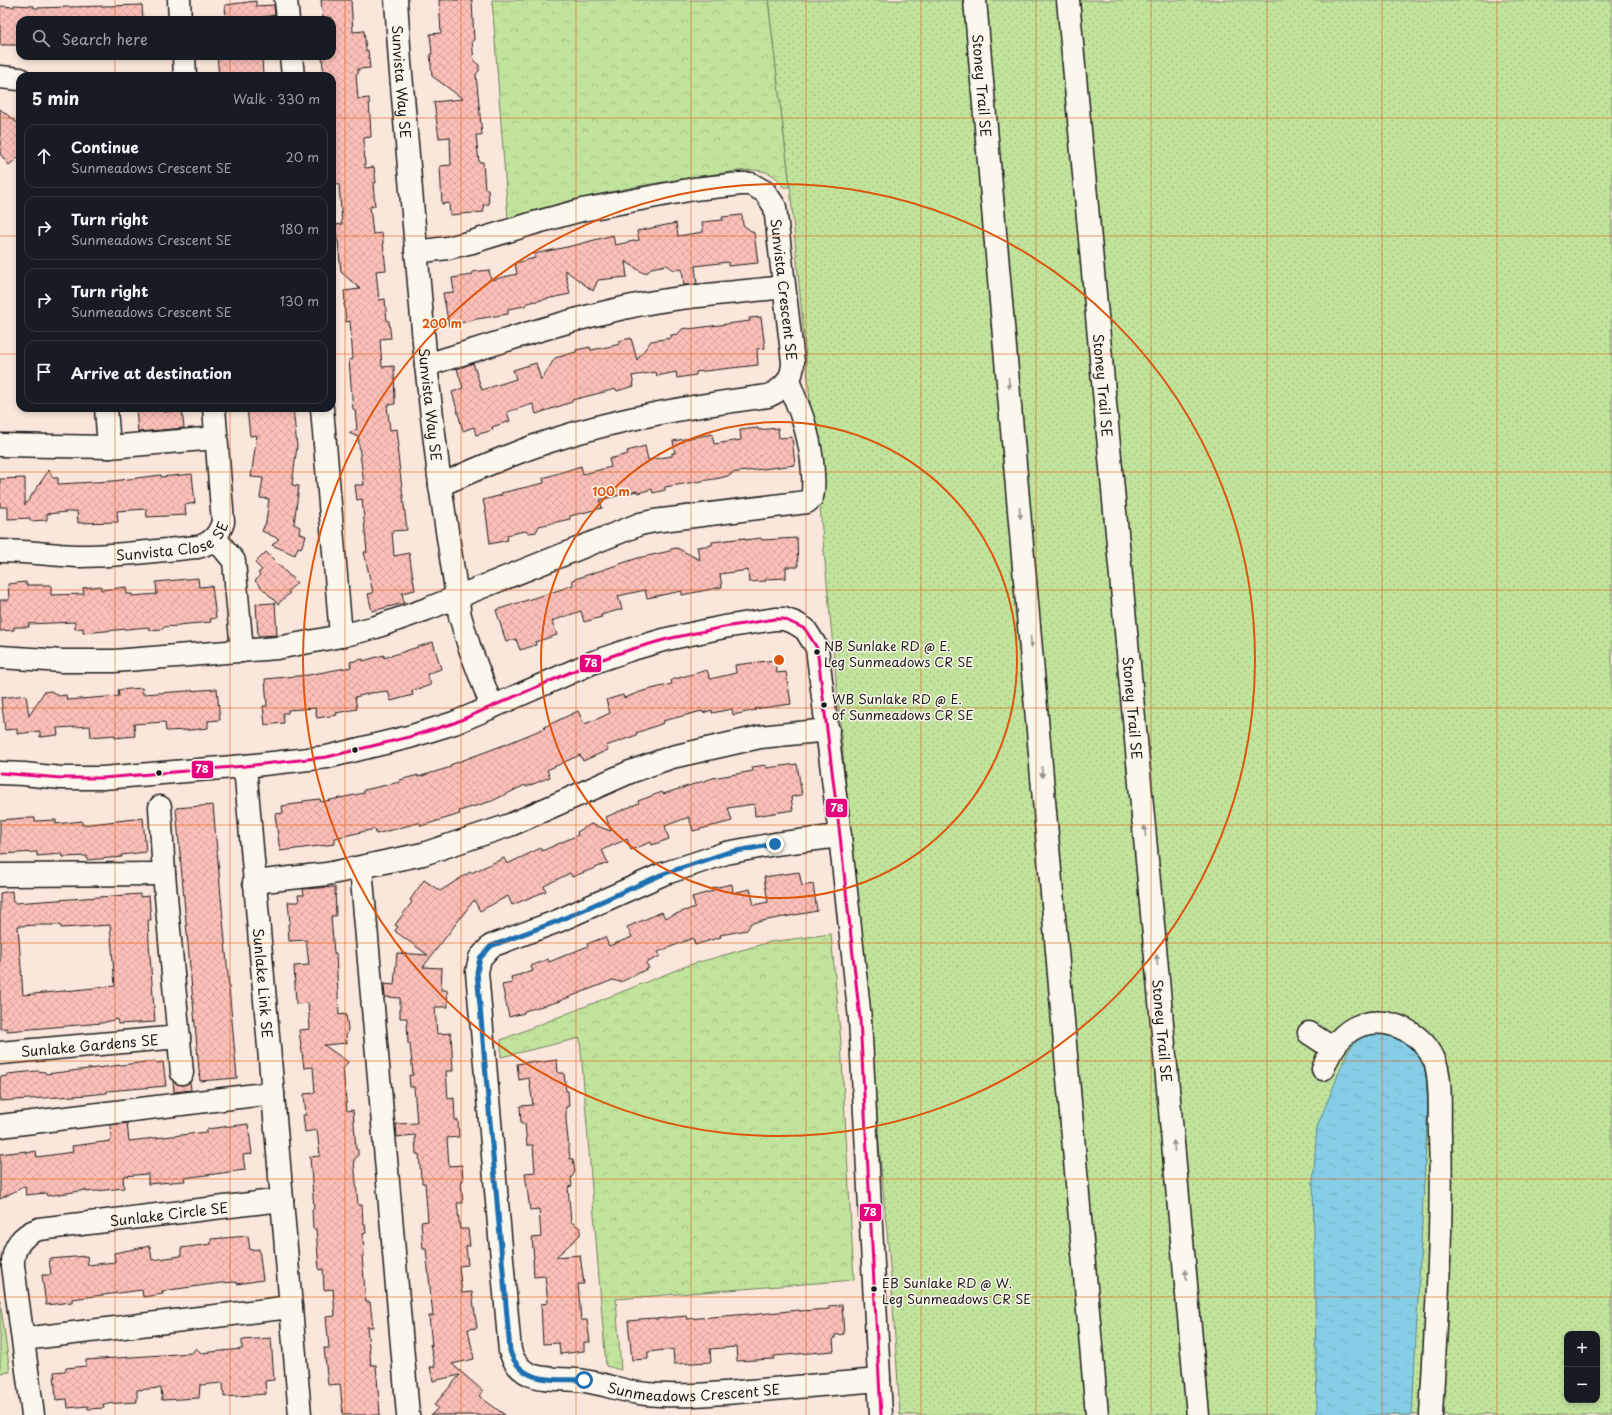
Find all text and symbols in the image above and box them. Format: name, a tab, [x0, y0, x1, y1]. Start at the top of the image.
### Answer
search box	[16, 16, 336, 60]
street label: Sunvista Way SE	[387, 24, 417, 140]
icon: search	[30, 27, 52, 49]
text: Search here	[62, 27, 148, 50]
street label: Stoney Trail SE	[967, 33, 997, 138]
text: 5 min	[32, 85, 79, 111]
text: Walk · 330 m	[233, 89, 320, 108]
text: Continue	[71, 135, 139, 158]
icon: ahead	[33, 145, 55, 167]
text: 20 m	[285, 147, 319, 166]
text: Sunmeadows Crescent SE	[71, 158, 232, 177]
text: Turn right	[71, 207, 148, 230]
icon: right	[33, 217, 55, 239]
street label: Sunvista Crescent SE	[766, 217, 803, 362]
text: 180 m	[280, 219, 319, 238]
text: Sunmeadows Crescent SE	[71, 230, 232, 249]
text: Turn right	[71, 279, 148, 302]
icon: right	[33, 289, 55, 311]
text: 130 m	[280, 291, 319, 310]
text: Sunmeadows Crescent SE	[71, 302, 232, 321]
text: 200 m	[422, 314, 462, 332]
street label: Stoney Trail SE	[1088, 333, 1119, 438]
street label: Sunvista Way SE	[414, 347, 448, 462]
icon: arrive	[33, 361, 55, 383]
text: Arrive at destination	[71, 361, 232, 384]
one-way arrow	[1005, 377, 1012, 389]
text: 100 m	[592, 482, 630, 500]
one-way arrow	[1017, 507, 1023, 519]
street label: Sunvista Close SE	[115, 518, 233, 565]
place label: NB Sunlake RD @ E. Leg Sunmeadows CR SE	[824, 636, 974, 671]
one-way arrow	[1028, 636, 1034, 648]
marker: NB Sunlake RD @ E. Leg Sunmeadows CR SE	[812, 647, 822, 657]
centre of rings	[772, 653, 786, 667]
line badge: 78	[579, 654, 602, 673]
text: 78	[584, 654, 598, 671]
street label: Stoney Trail SE	[1118, 655, 1148, 761]
place label: WB Sunlake RD @ E. of Sunmeadows CR SE	[832, 689, 974, 724]
marker: WB Sunlake RD @ E. of Sunmeadows CR SE	[819, 700, 829, 710]
unlabelled marker	[350, 745, 360, 755]
line badge: 78	[191, 760, 214, 779]
text: 78	[195, 760, 209, 777]
one-way arrow	[1039, 766, 1045, 778]
unlabelled marker	[154, 768, 164, 778]
line badge: 78	[825, 798, 848, 818]
text: 78	[830, 799, 844, 816]
one-way arrow	[1141, 825, 1148, 837]
route end	[766, 835, 784, 853]
street label: Sunlake Link SE	[248, 927, 279, 1039]
one-way arrow	[1154, 954, 1160, 966]
street label: Stoney Trail SE	[1147, 978, 1178, 1083]
street label: Sunlake Gardens SE	[20, 1028, 160, 1062]
one-way arrow	[1171, 1139, 1178, 1152]
street label: Sunlake Circle SE	[108, 1196, 229, 1231]
line badge: 78	[859, 1203, 882, 1222]
text: 78	[863, 1203, 877, 1220]
one-way arrow	[1183, 1269, 1190, 1281]
place label: EB Sunlake RD @ W. Leg Sunmeadows CR SE	[882, 1273, 1032, 1308]
marker: EB Sunlake RD @ W. Leg Sunmeadows CR SE	[869, 1284, 879, 1294]
map controls	[1564, 1331, 1600, 1403]
button: +	[1564, 1331, 1600, 1367]
button: −	[1564, 1367, 1600, 1403]
route start	[575, 1371, 593, 1389]
street label: Sunmeadows Crescent SE	[605, 1376, 781, 1406]

